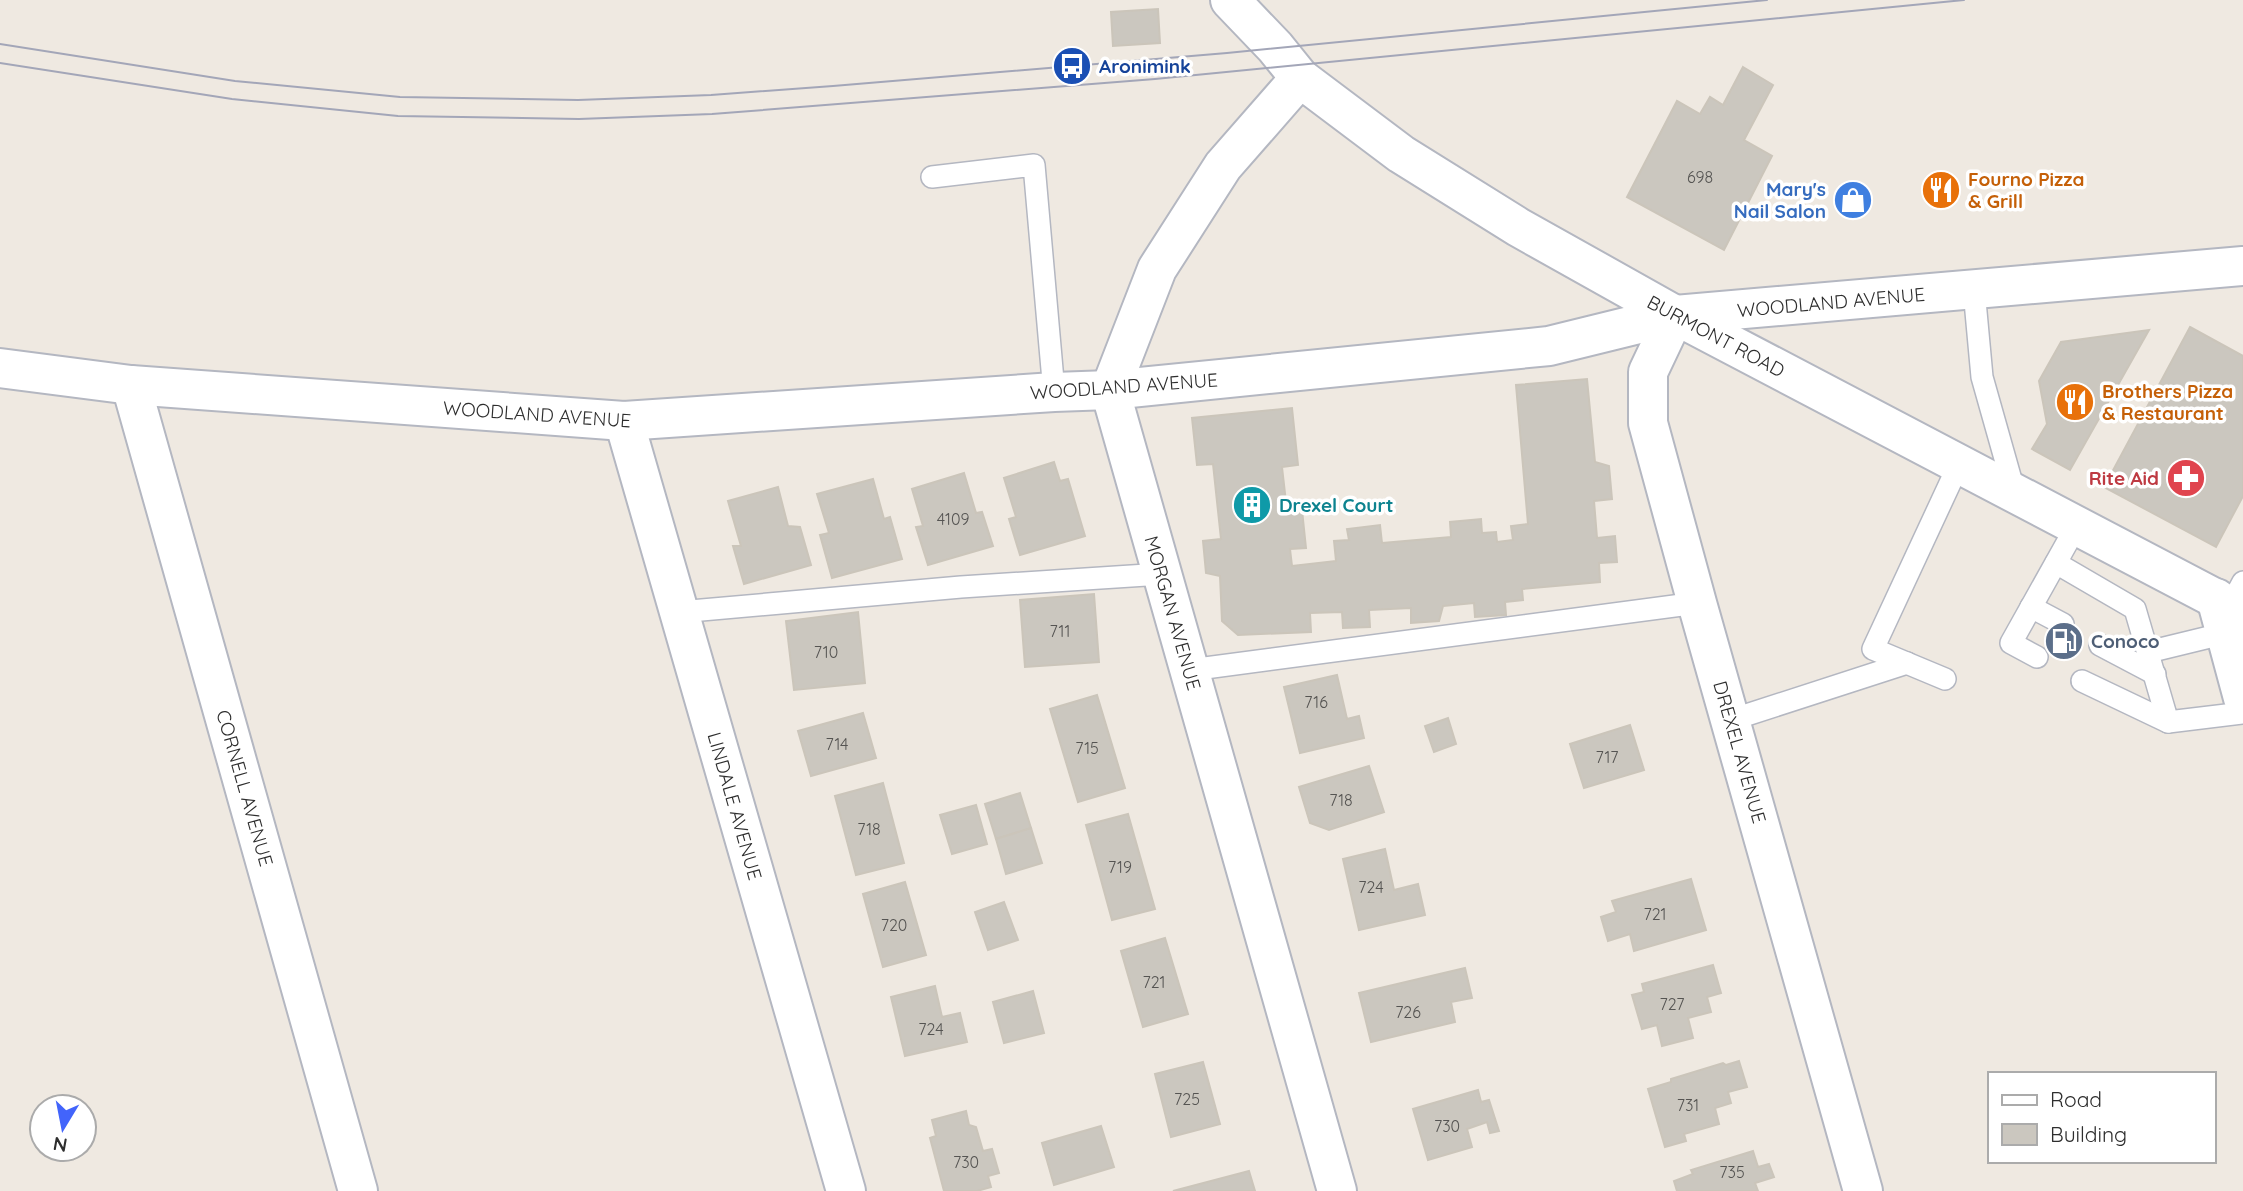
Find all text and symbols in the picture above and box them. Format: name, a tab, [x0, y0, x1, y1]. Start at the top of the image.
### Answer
bus stop icon: Aronimink	[1051, 45, 1093, 87]
place label: Aronimink	[1099, 54, 1191, 78]
house number: 698	[1687, 167, 1713, 187]
place label: Fourno Pizza & Grill	[1968, 167, 2084, 213]
restaurant icon: Fourno Pizza & Grill	[1920, 169, 1962, 211]
place label: Mary's Nail Salon	[1734, 177, 1826, 223]
shop icon: Mary's Nail Salon	[1832, 179, 1874, 221]
street label: WOODLAND AVENUE	[1736, 282, 1926, 322]
street label: BURMONT ROAD	[1643, 290, 1789, 382]
street label: WOODLAND AVENUE	[1029, 367, 1219, 405]
place label: Brothers Pizza & Restaurant	[2102, 379, 2233, 425]
restaurant icon: Brothers Pizza & Restaurant	[2054, 381, 2096, 423]
street label: WOODLAND AVENUE	[442, 395, 632, 433]
pharmacy icon: Rite Aid	[2165, 457, 2207, 499]
place label: Rite Aid	[2089, 466, 2159, 490]
building icon: Drexel Court	[1231, 484, 1273, 526]
place label: Drexel Court	[1279, 493, 1393, 517]
house number: 4109	[937, 509, 969, 529]
street label: MORGAN AVENUE	[1139, 533, 1207, 693]
fuel station icon: Conoco	[2043, 620, 2085, 662]
house number: 711	[1050, 621, 1070, 641]
place label: Conoco	[2091, 629, 2160, 653]
house number: 710	[814, 642, 838, 662]
street label: DREXEL AVENUE	[1708, 678, 1772, 826]
house number: 716	[1304, 692, 1328, 712]
street label: CORNELL AVENUE	[211, 707, 279, 869]
street label: LINDALE AVENUE	[702, 729, 768, 883]
house number: 714	[825, 734, 849, 754]
house number: 715	[1075, 738, 1099, 758]
house number: 717	[1595, 747, 1619, 767]
house number: 718	[1329, 790, 1353, 810]
house number: 718	[857, 819, 881, 839]
house number: 719	[1108, 857, 1132, 877]
house number: 724	[1358, 877, 1384, 897]
house number: 721	[1644, 904, 1667, 924]
house number: 720	[881, 915, 907, 935]
house number: 721	[1143, 972, 1166, 992]
house number: 727	[1660, 994, 1684, 1014]
house number: 726	[1395, 1002, 1421, 1022]
house number: 724	[918, 1019, 944, 1039]
legend	[1988, 1072, 2215, 1163]
text: Road	[2050, 1086, 2102, 1112]
house number: 725	[1174, 1089, 1200, 1109]
north arrow	[28, 1093, 98, 1163]
house number: 731	[1677, 1095, 1699, 1115]
house number: 730	[1434, 1116, 1460, 1136]
text: Building	[2050, 1121, 2127, 1147]
text: N	[51, 1132, 69, 1158]
house number: 730	[953, 1152, 979, 1172]
house number: 735	[1719, 1162, 1745, 1182]

